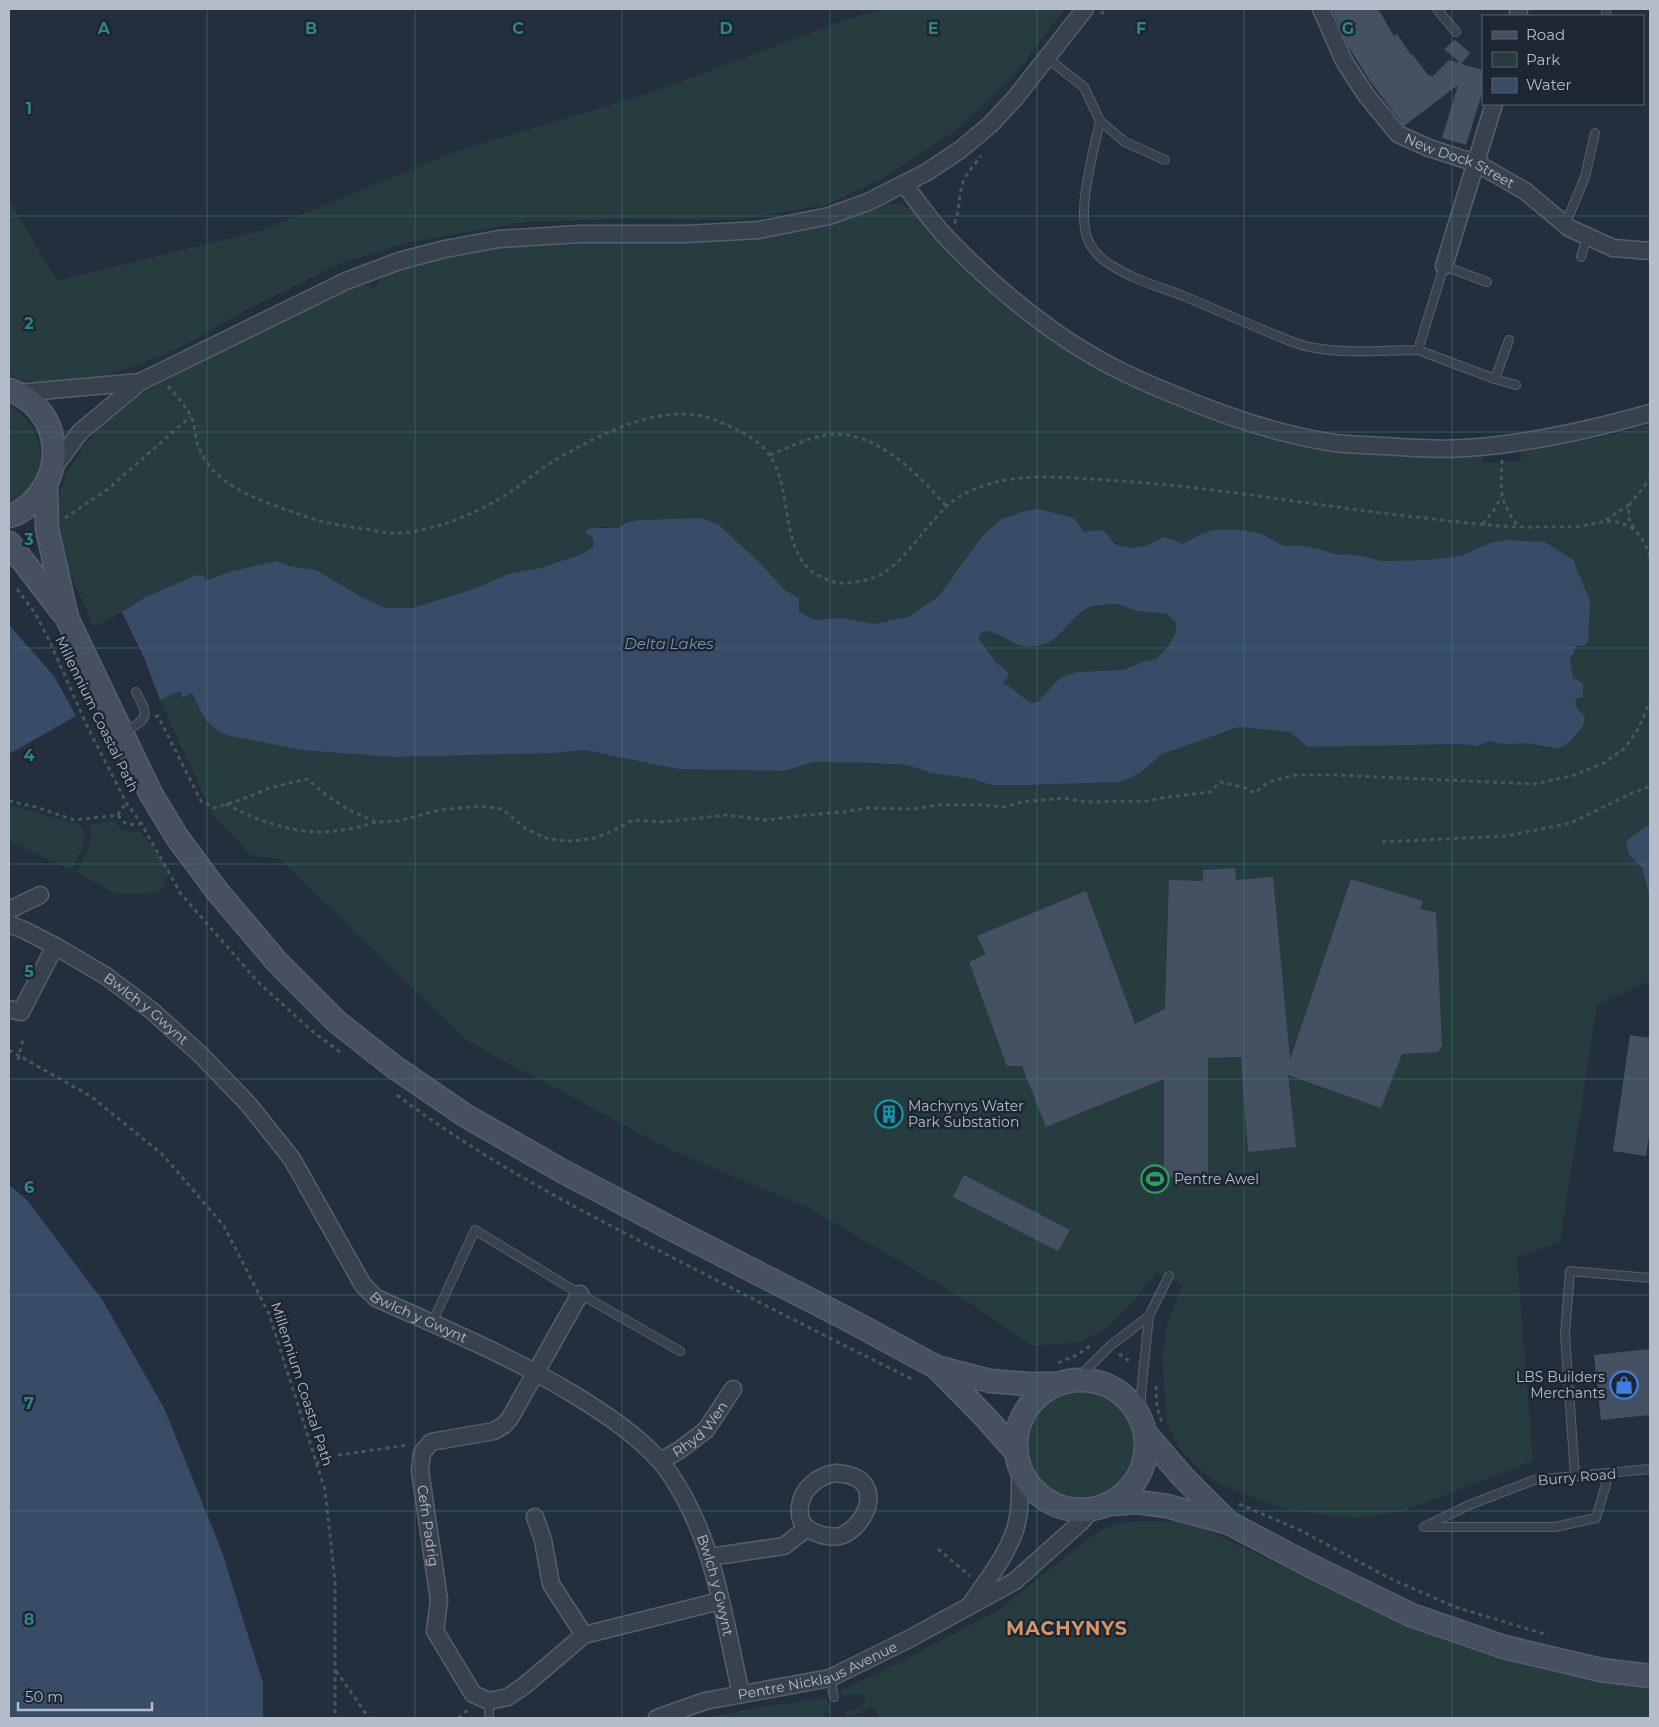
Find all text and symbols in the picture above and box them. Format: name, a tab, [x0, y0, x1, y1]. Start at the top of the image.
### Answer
legend	[1482, 15, 1644, 105]
text: A	[97, 19, 111, 38]
text: B	[305, 19, 317, 38]
text: C	[512, 19, 524, 38]
text: D	[719, 19, 733, 38]
text: E	[928, 19, 938, 38]
text: F	[1136, 19, 1146, 38]
text: G	[1342, 19, 1354, 38]
text: Road	[1526, 25, 1565, 44]
text: Park	[1526, 50, 1560, 69]
text: Water	[1526, 75, 1572, 94]
text: 1	[26, 99, 32, 118]
street label: New Dock Street	[1402, 129, 1518, 192]
text: 2	[24, 314, 34, 333]
text: 3	[23, 530, 34, 549]
street label: Millennium Coastal Path	[51, 633, 143, 795]
water label: Delta Lakes	[624, 634, 714, 653]
text: 4	[23, 746, 35, 765]
text: 5	[24, 962, 34, 981]
street label: Bwlch y Gwynt	[100, 968, 193, 1049]
place label: Machynys Water Park Substation	[908, 1097, 1024, 1131]
building icon: Machynys Water Park Substation	[874, 1099, 904, 1129]
sports icon: Pentre Awel	[1140, 1164, 1170, 1194]
place label: Pentre Awel	[1174, 1170, 1259, 1188]
text: 6	[24, 1178, 34, 1197]
street label: Bwlch y Gwynt	[366, 1288, 471, 1347]
street label: Millennium Coastal Path	[267, 1300, 337, 1468]
place label: LBS Builders Merchants	[1516, 1368, 1605, 1402]
shop icon: LBS Builders Merchants	[1609, 1370, 1639, 1400]
text: 7	[24, 1394, 34, 1413]
street label: Rhyd Wen	[669, 1398, 731, 1461]
street label: Burry Road	[1537, 1465, 1617, 1489]
street label: Cefn Padrig	[413, 1484, 443, 1568]
street label: Bwlch y Gwynt	[693, 1532, 738, 1638]
text: 8	[24, 1610, 34, 1629]
district label: MACHYNYS	[1006, 1617, 1128, 1640]
street label: Pentre Nicklaus Avenue	[736, 1637, 900, 1704]
scale bar	[18, 1680, 151, 1712]
text: 50 m	[25, 1687, 63, 1706]

